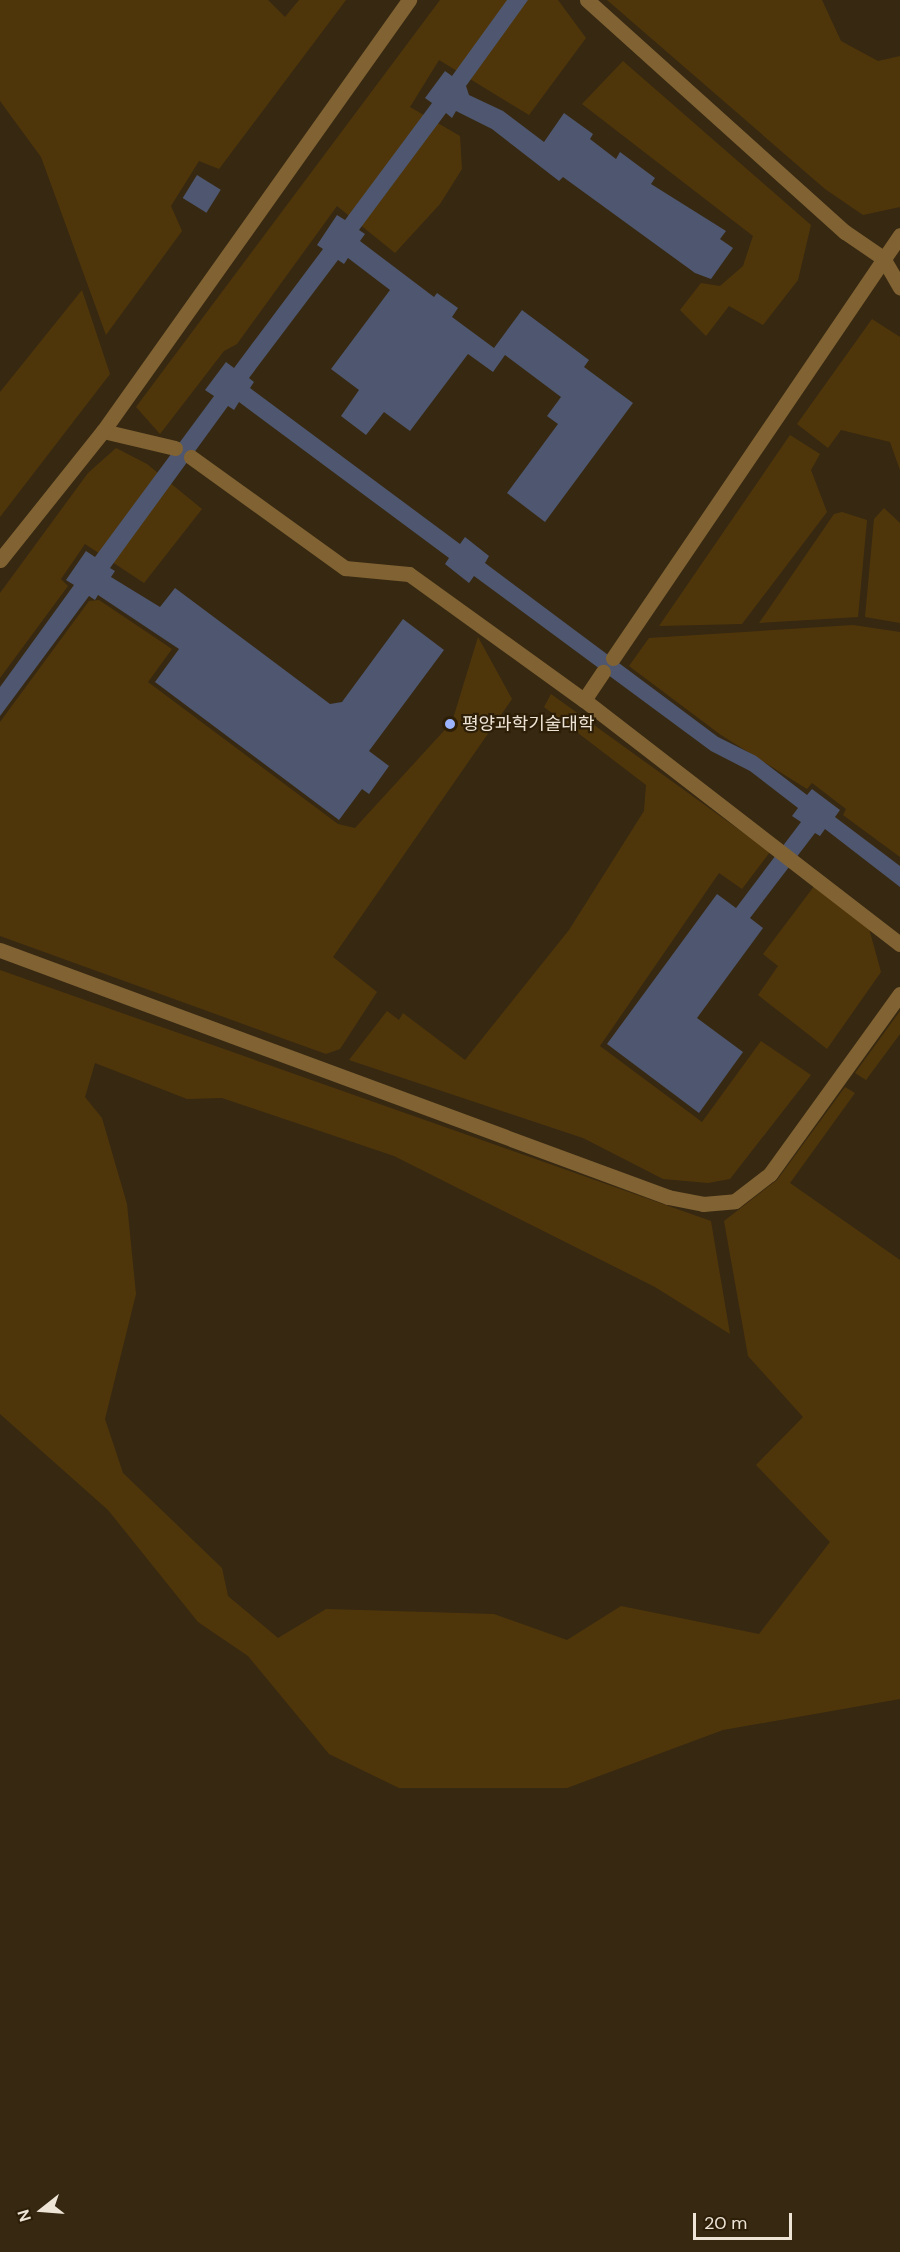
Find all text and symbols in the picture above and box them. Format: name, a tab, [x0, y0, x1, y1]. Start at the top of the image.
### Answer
place label: 평양과학기술대학	[462, 713, 594, 735]
marker: 평양과학기술대학	[443, 717, 457, 731]
north arrow	[12, 2180, 72, 2240]
scale bar	[696, 2201, 795, 2239]
text: N	[13, 2207, 36, 2224]
text: 20 m	[704, 2211, 747, 2235]

